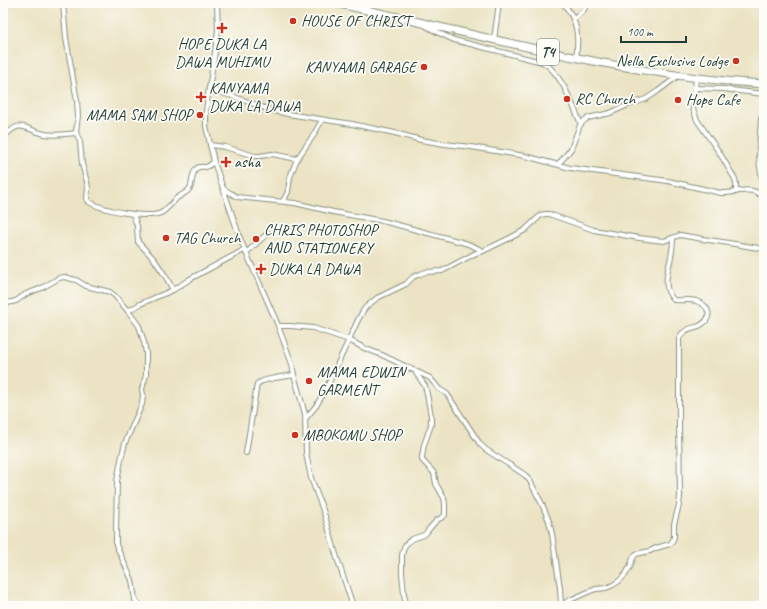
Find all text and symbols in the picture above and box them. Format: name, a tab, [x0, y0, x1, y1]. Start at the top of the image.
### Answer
place label: HOUSE OF CHRIST	[301, 11, 414, 31]
marker: HOUSE OF CHRIST	[288, 16, 298, 26]
scale bar	[621, 18, 686, 44]
marker: HOPE DUKA LA DAWA MUHIMU	[217, 23, 227, 33]
text: 100 m	[627, 24, 654, 40]
place label: HOPE DUKA LA DAWA MUHIMU	[175, 34, 272, 72]
road number: T4	[537, 39, 559, 65]
place label: Nella Exclusive Lodge	[616, 51, 730, 71]
marker: Nella Exclusive Lodge	[731, 56, 741, 66]
place label: KANYAMA GARAGE	[305, 57, 418, 77]
marker: KANYAMA GARAGE	[419, 62, 429, 72]
place label: KANYAMA DUKA LA DAWA	[209, 78, 301, 116]
place label: RC Church	[575, 89, 637, 109]
place label: Hope Cafe	[686, 90, 742, 110]
marker: KANYAMA DUKA LA DAWA	[196, 92, 206, 102]
marker: RC Church	[562, 94, 572, 104]
marker: Hope Cafe	[673, 95, 683, 105]
place label: MAMA SAM SHOP	[86, 105, 195, 125]
marker: MAMA SAM SHOP	[195, 110, 205, 120]
place label: asha	[234, 152, 262, 172]
marker: asha	[221, 157, 231, 167]
place label: CHRIS PHOTOSHOP AND STATIONERY	[264, 220, 380, 258]
place label: TAG Church	[174, 228, 242, 248]
marker: TAG Church	[161, 233, 171, 243]
marker: CHRIS PHOTOSHOP AND STATIONERY	[251, 234, 261, 244]
place label: DUKA LA DAWA	[269, 259, 361, 279]
marker: DUKA LA DAWA	[256, 264, 266, 274]
place label: MAMA EDWIN GARMENT	[317, 362, 408, 400]
marker: MAMA EDWIN GARMENT	[304, 376, 314, 386]
place label: MBOKOMU SHOP	[303, 425, 404, 445]
marker: MBOKOMU SHOP	[290, 430, 300, 440]

